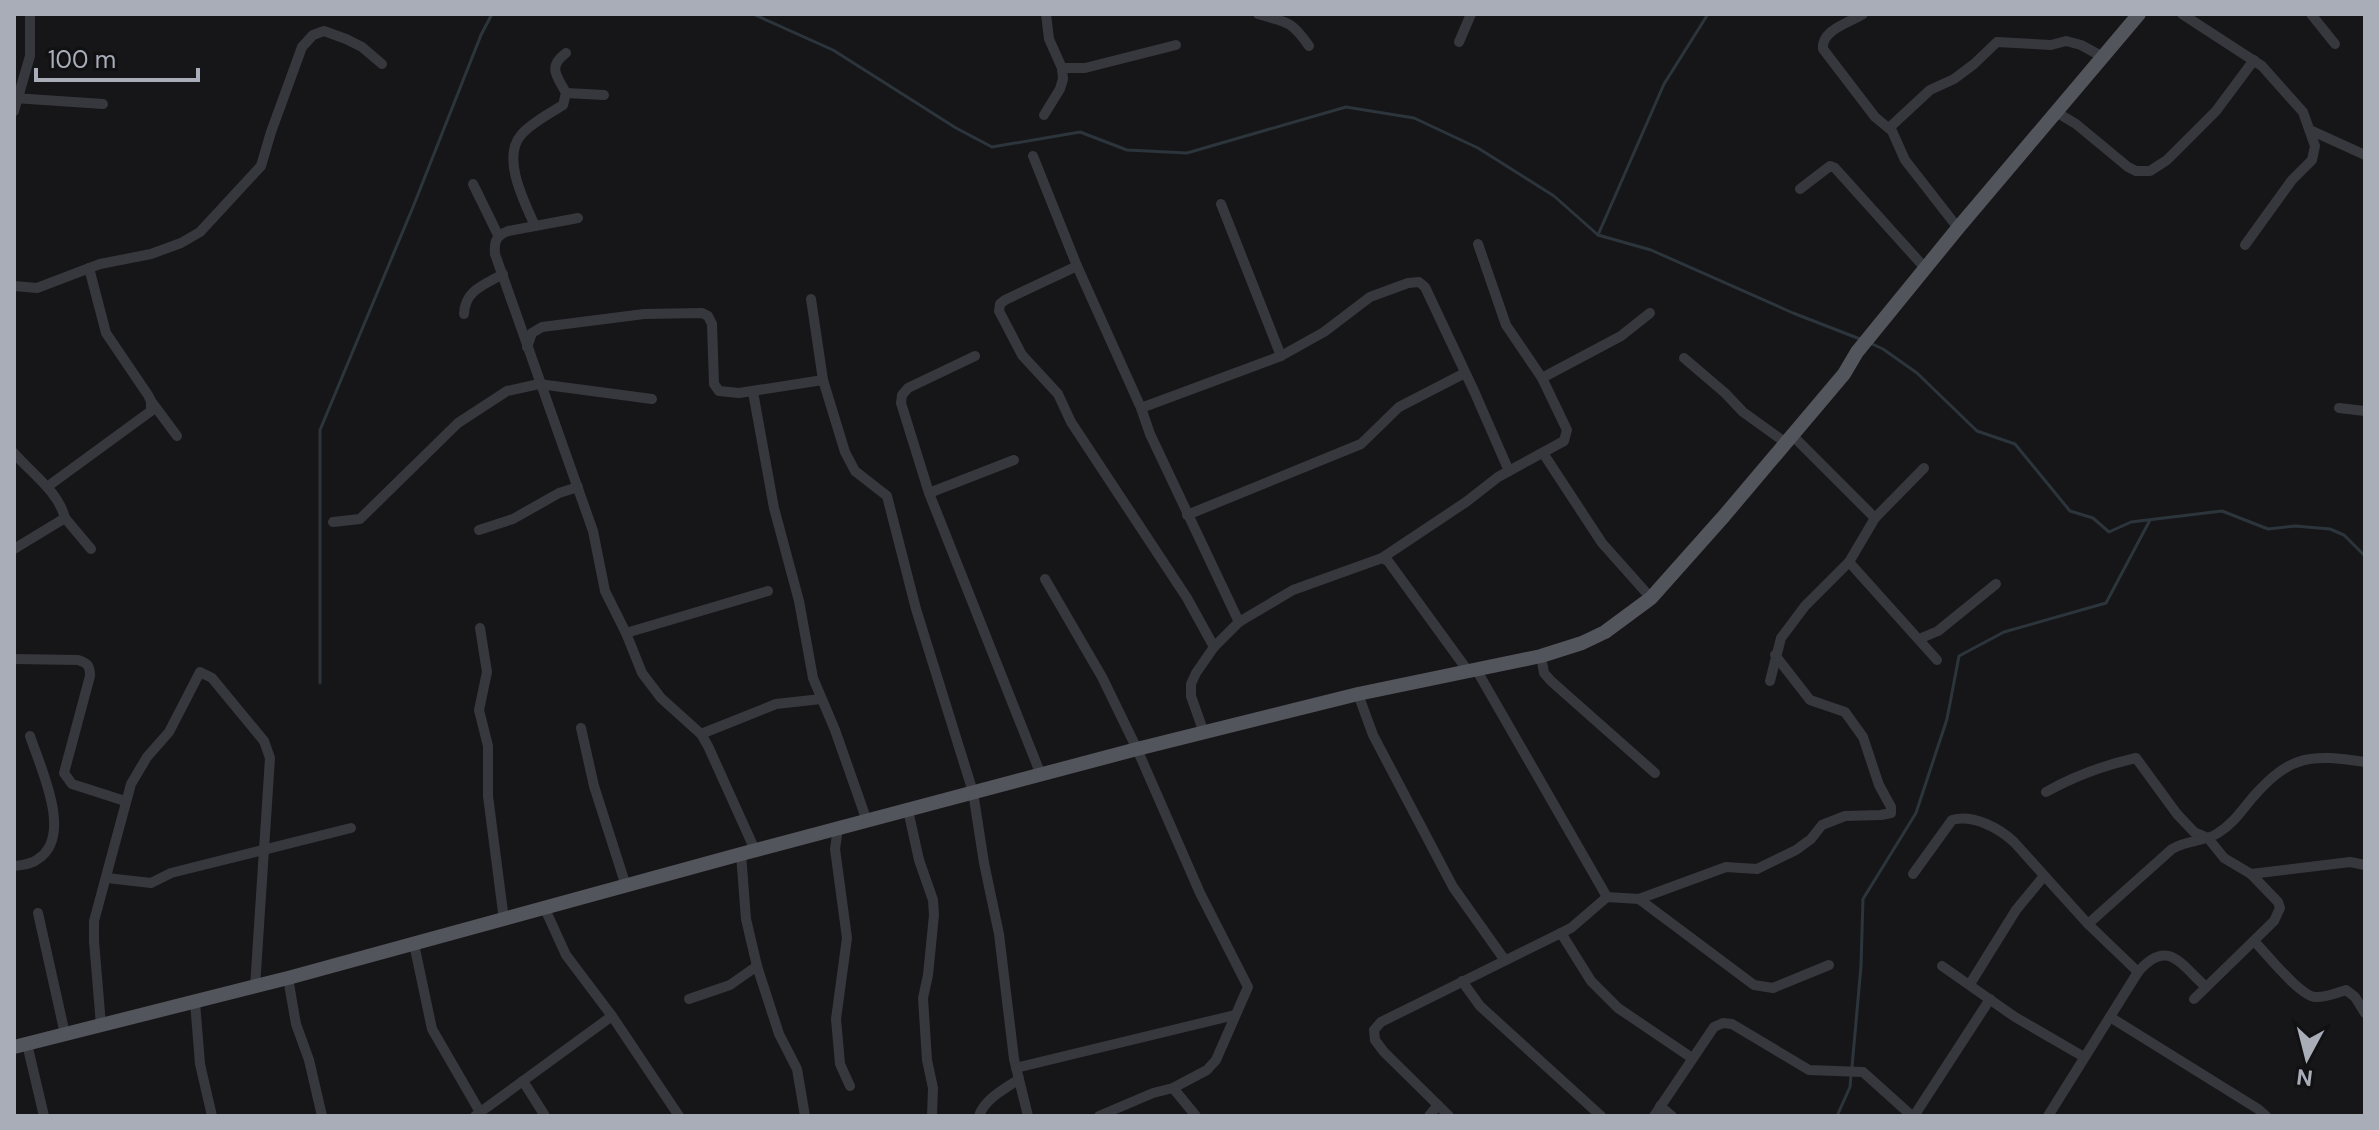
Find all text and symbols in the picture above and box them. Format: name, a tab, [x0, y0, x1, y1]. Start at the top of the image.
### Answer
scale bar	[36, 32, 198, 82]
text: 100 m	[48, 44, 116, 75]
north arrow	[2267, 1018, 2347, 1098]
text: N	[2295, 1062, 2314, 1093]

